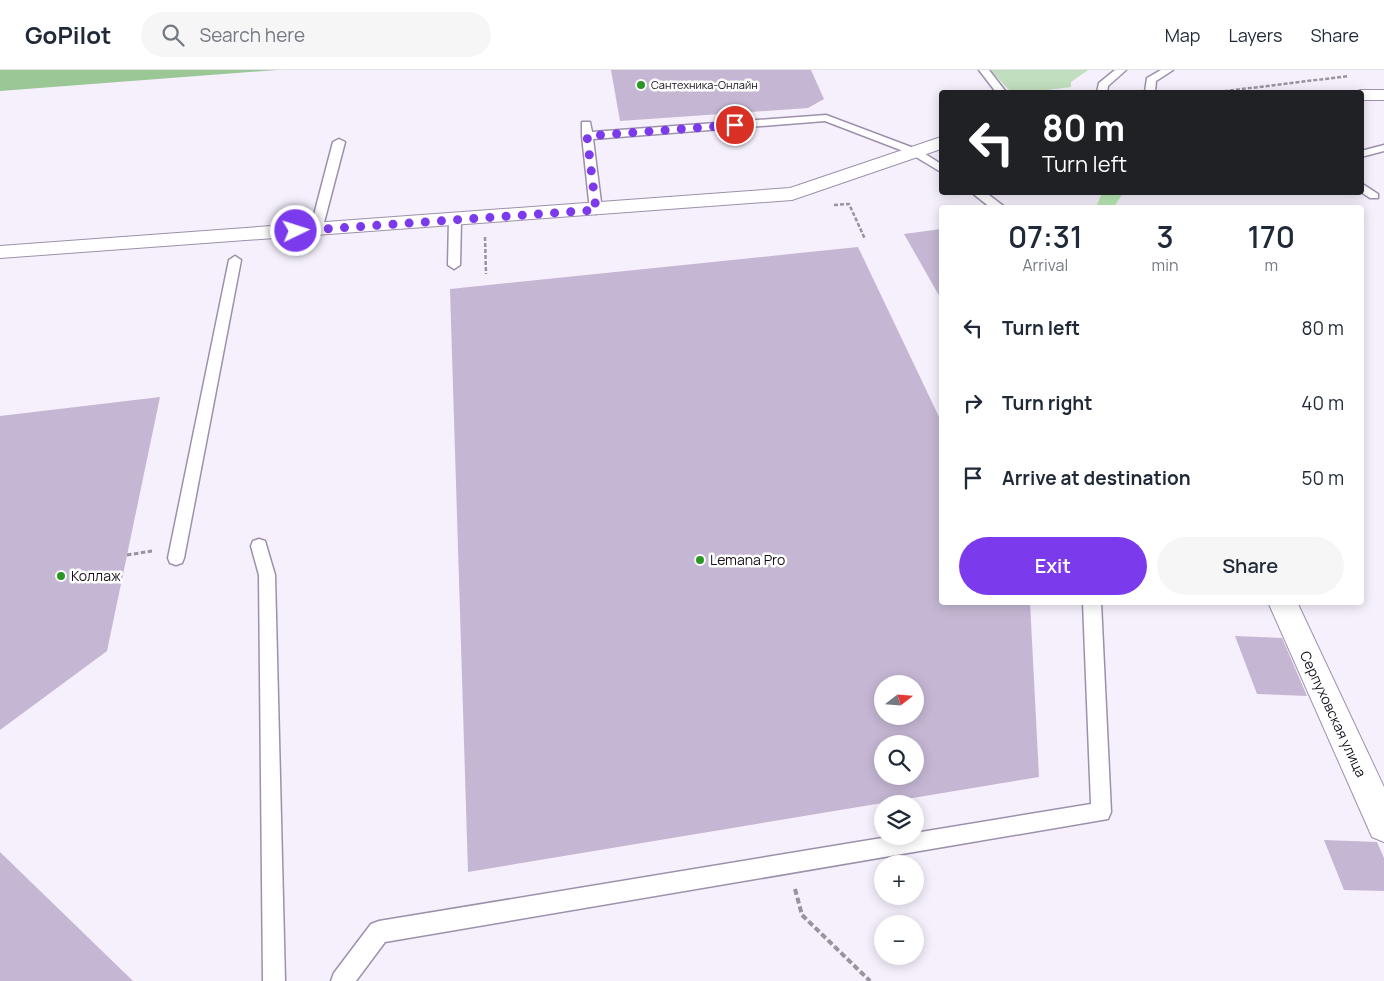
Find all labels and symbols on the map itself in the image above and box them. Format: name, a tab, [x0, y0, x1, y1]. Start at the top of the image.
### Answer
place label: Сантехника-Онлайн	[651, 77, 758, 92]
marker: Сантехника-Онлайн	[635, 79, 647, 91]
pin	[714, 104, 756, 146]
position arrow	[269, 204, 321, 256]
place label: Lemana Pro	[710, 550, 785, 569]
marker: Lemana Pro	[694, 554, 706, 566]
place label: Коллаж	[71, 566, 121, 585]
marker: Коллаж	[55, 570, 67, 582]
street label: Серпуховская улица	[1296, 648, 1371, 780]
north arrow	[874, 675, 924, 725]

